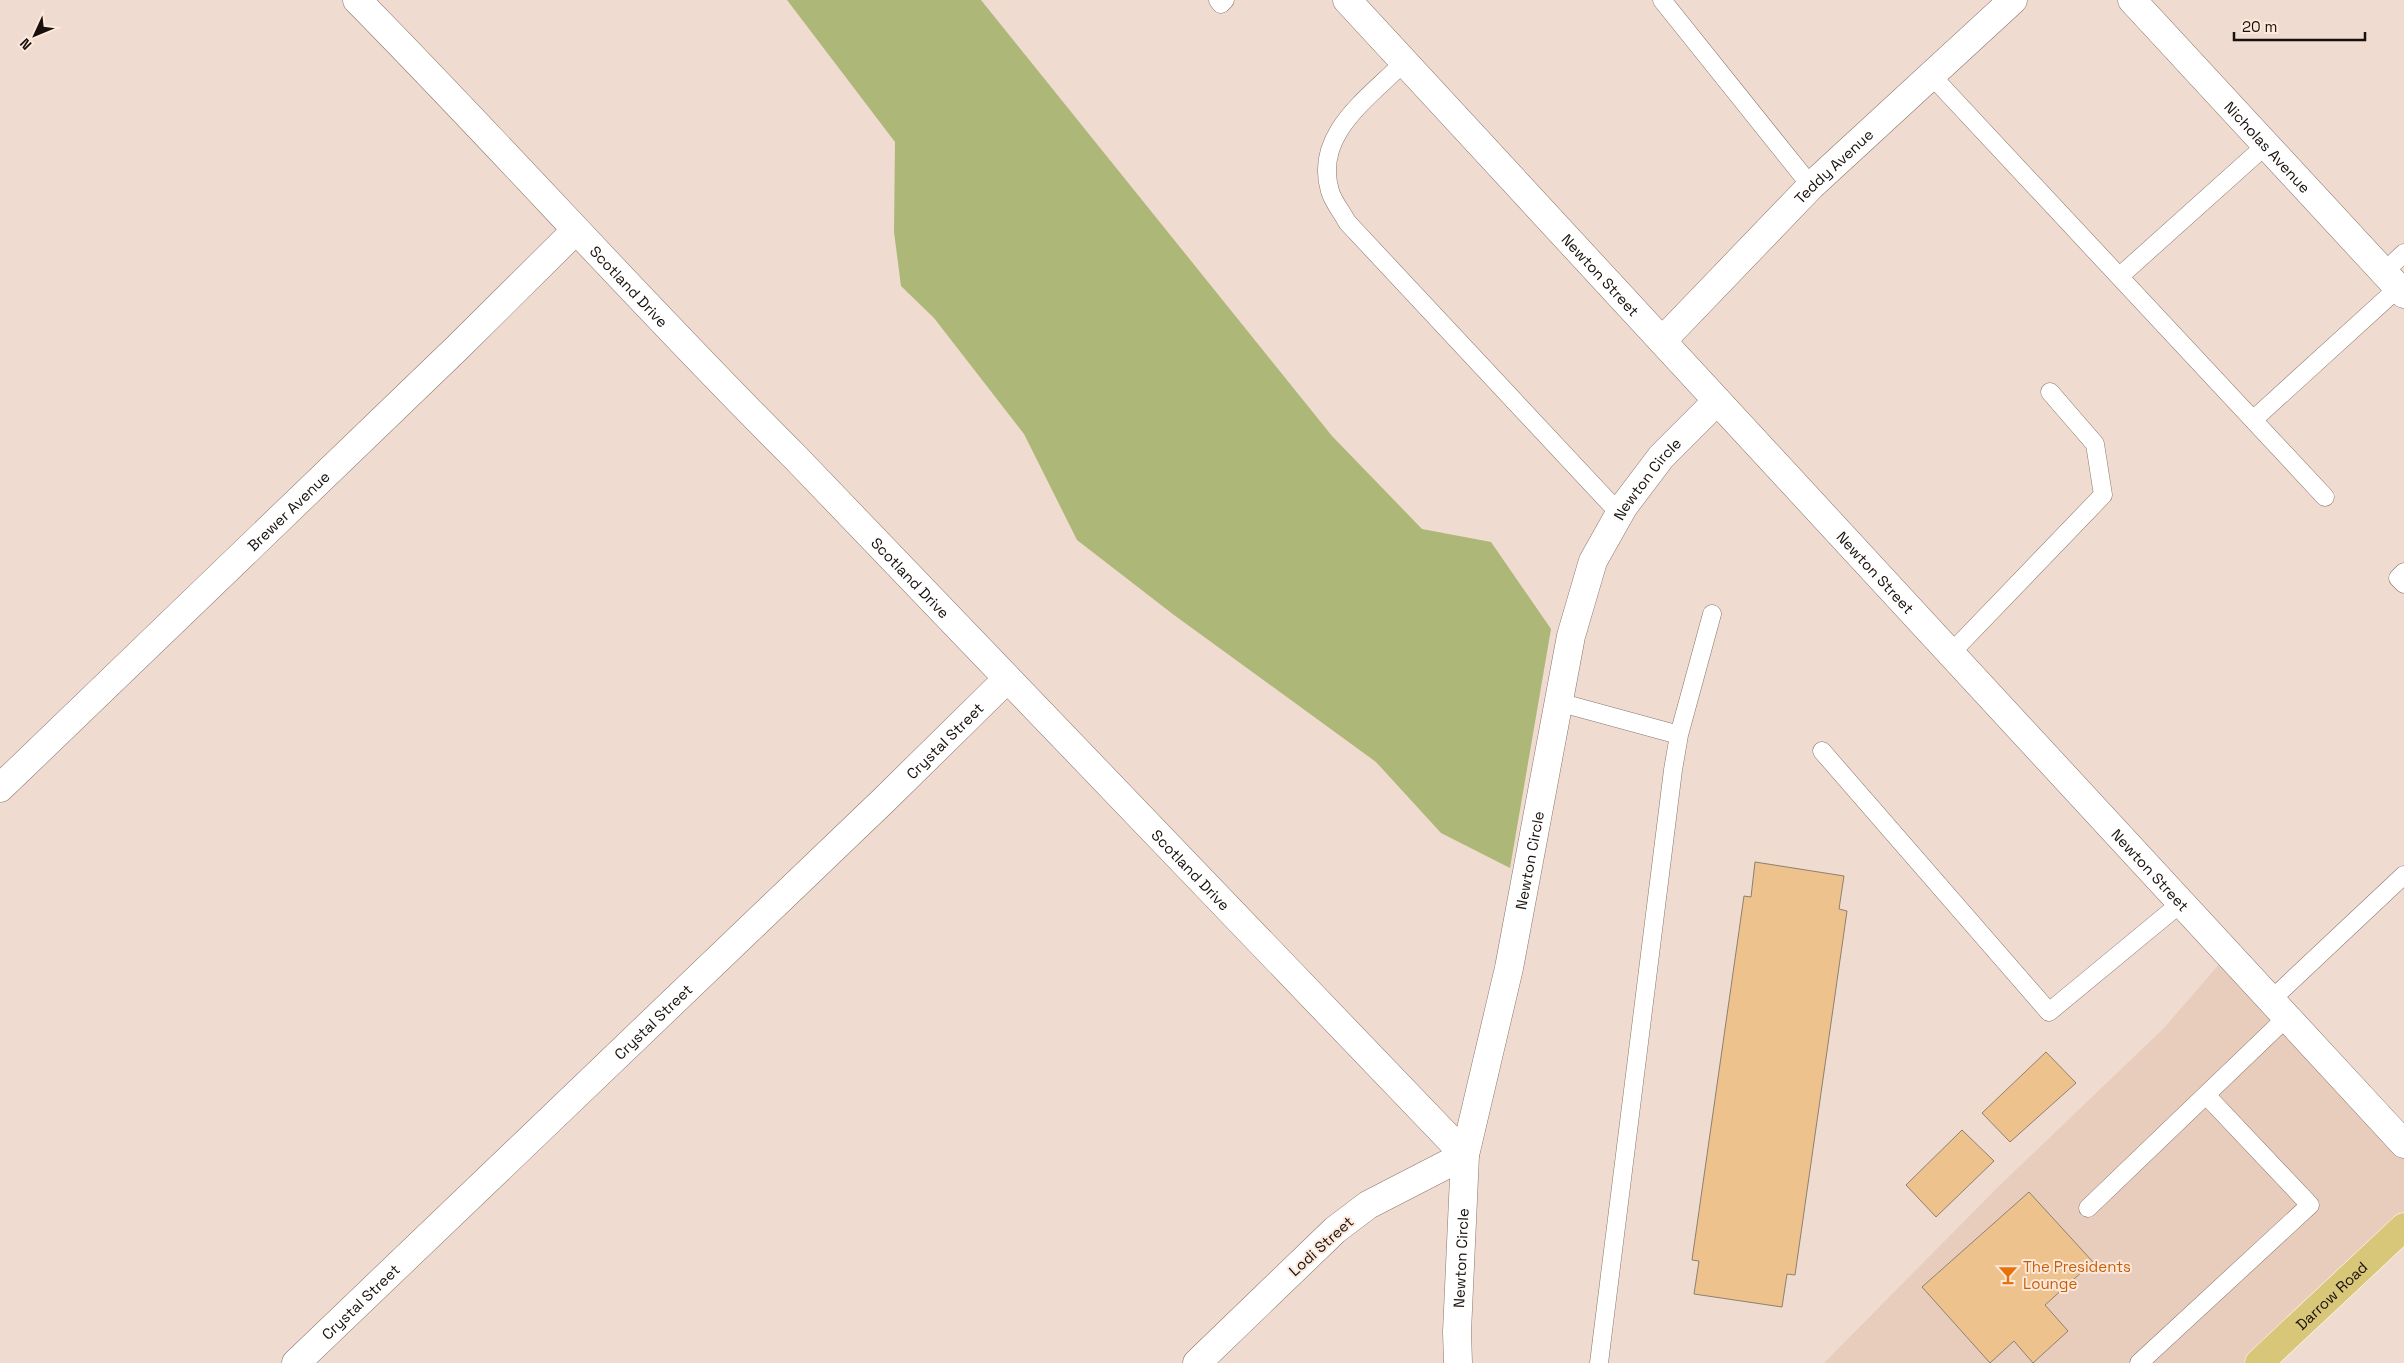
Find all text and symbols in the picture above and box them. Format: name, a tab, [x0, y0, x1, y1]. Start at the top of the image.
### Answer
north arrow	[10, 10, 60, 60]
scale bar	[2234, 10, 2365, 42]
text: 20 m	[2242, 17, 2277, 36]
text: N	[16, 34, 35, 54]
street label: Nicholas Avenue	[2221, 97, 2315, 197]
street label: Teddy Avenue	[1790, 124, 1877, 208]
street label: Newton Street	[1558, 229, 1644, 320]
street label: Scotland Drive	[586, 241, 672, 331]
street label: Newton Circle	[1609, 433, 1685, 523]
street label: Brewer Avenue	[243, 466, 333, 555]
street label: Newton Street	[1833, 527, 1919, 617]
street label: Scotland Drive	[867, 533, 954, 622]
street label: Crystal Street	[902, 698, 987, 783]
street label: Newton Circle	[1511, 809, 1548, 911]
street label: Newton Street	[2108, 824, 2193, 915]
street label: Scotland Drive	[1148, 825, 1234, 914]
street label: Crystal Street	[610, 979, 696, 1063]
street label: Newton Circle	[1449, 1208, 1472, 1308]
street label: Lodi Street	[1285, 1212, 1357, 1280]
place label: The Presidents Lounge	[2023, 1257, 2131, 1293]
street label: Darrow Road	[2291, 1257, 2371, 1333]
street label: Crystal Street	[317, 1260, 403, 1343]
bar icon: The Presidents Lounge	[1997, 1264, 2019, 1286]

